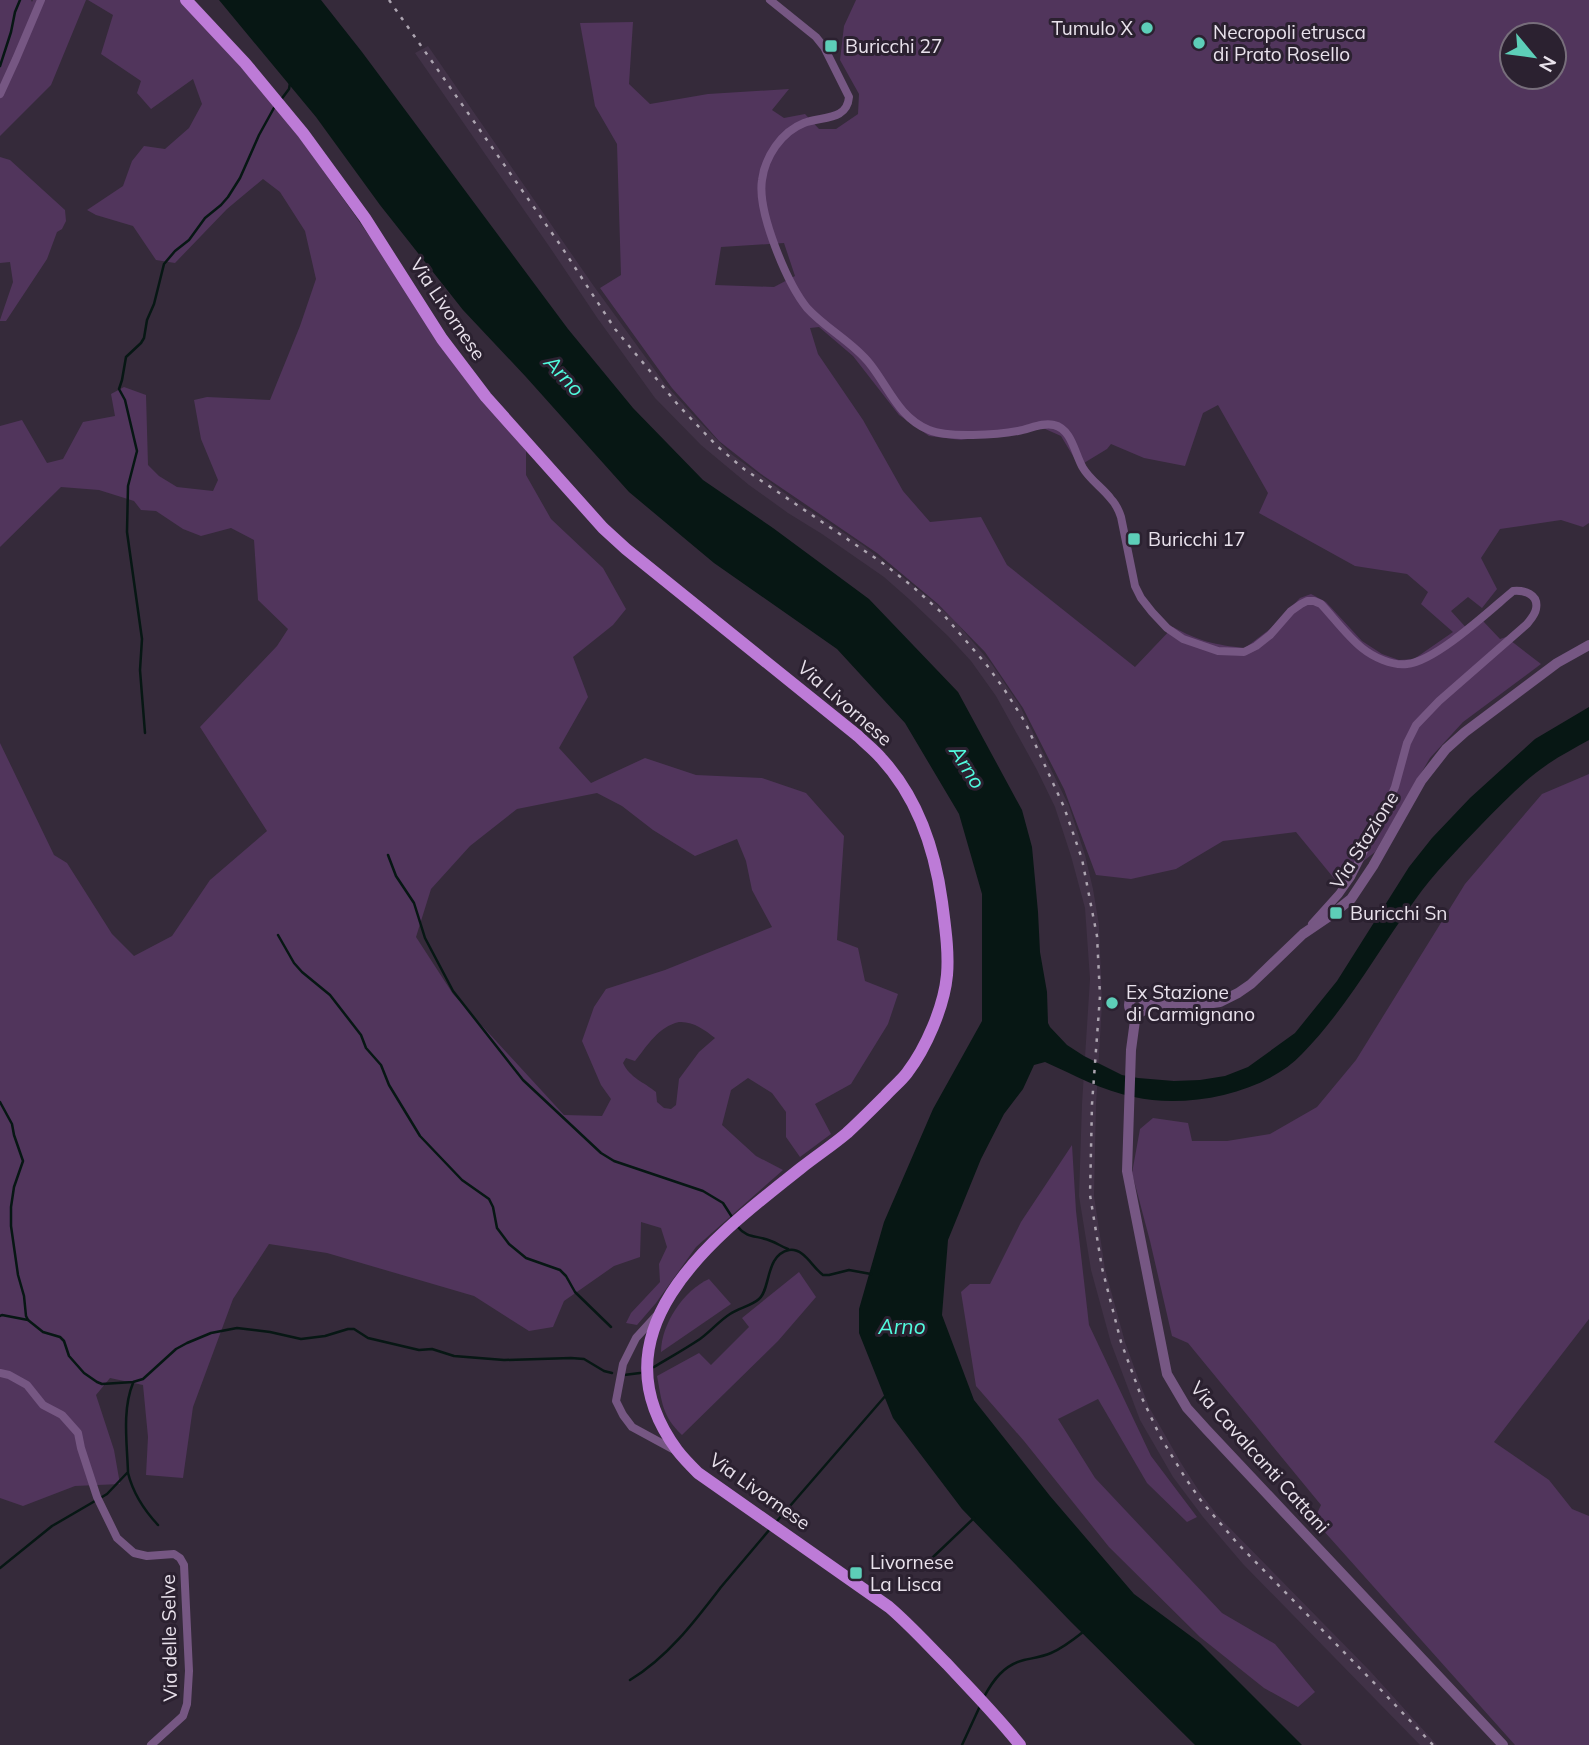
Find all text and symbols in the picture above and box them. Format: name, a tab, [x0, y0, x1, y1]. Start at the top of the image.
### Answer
place label: Tumulo X	[1052, 16, 1134, 40]
marker: Tumulo X	[1139, 20, 1155, 36]
place label: Necropoli etrusca di Prato Rosello	[1213, 20, 1366, 66]
north arrow	[1498, 21, 1568, 91]
place label: Buricchi 27	[845, 34, 942, 58]
marker: Necropoli etrusca di Prato Rosello	[1191, 35, 1207, 51]
marker: Buricchi 27	[823, 38, 839, 54]
text: N	[1534, 52, 1562, 76]
street label: Via Livornese	[405, 253, 491, 365]
water label: Arno	[538, 348, 590, 402]
place label: Buricchi 17	[1148, 527, 1245, 551]
marker: Buricchi 17	[1126, 531, 1142, 547]
street label: Via Livornese	[793, 655, 897, 751]
water label: Arno	[944, 739, 991, 793]
street label: Via Stazione	[1324, 787, 1404, 893]
place label: Buricchi Sn	[1350, 901, 1448, 925]
marker: Buricchi Sn	[1328, 905, 1344, 921]
place label: Ex Stazione di Carmignano	[1126, 980, 1255, 1026]
marker: Ex Stazione di Carmignano	[1104, 995, 1120, 1011]
water label: Arno	[877, 1313, 926, 1339]
street label: Via Cavalcanti Cattani	[1185, 1376, 1335, 1538]
street label: Via Livornese	[705, 1447, 815, 1535]
place label: Livornese La Lisca	[870, 1550, 954, 1596]
marker: Livornese La Lisca	[848, 1565, 864, 1581]
street label: Via delle Selve	[156, 1574, 182, 1702]

